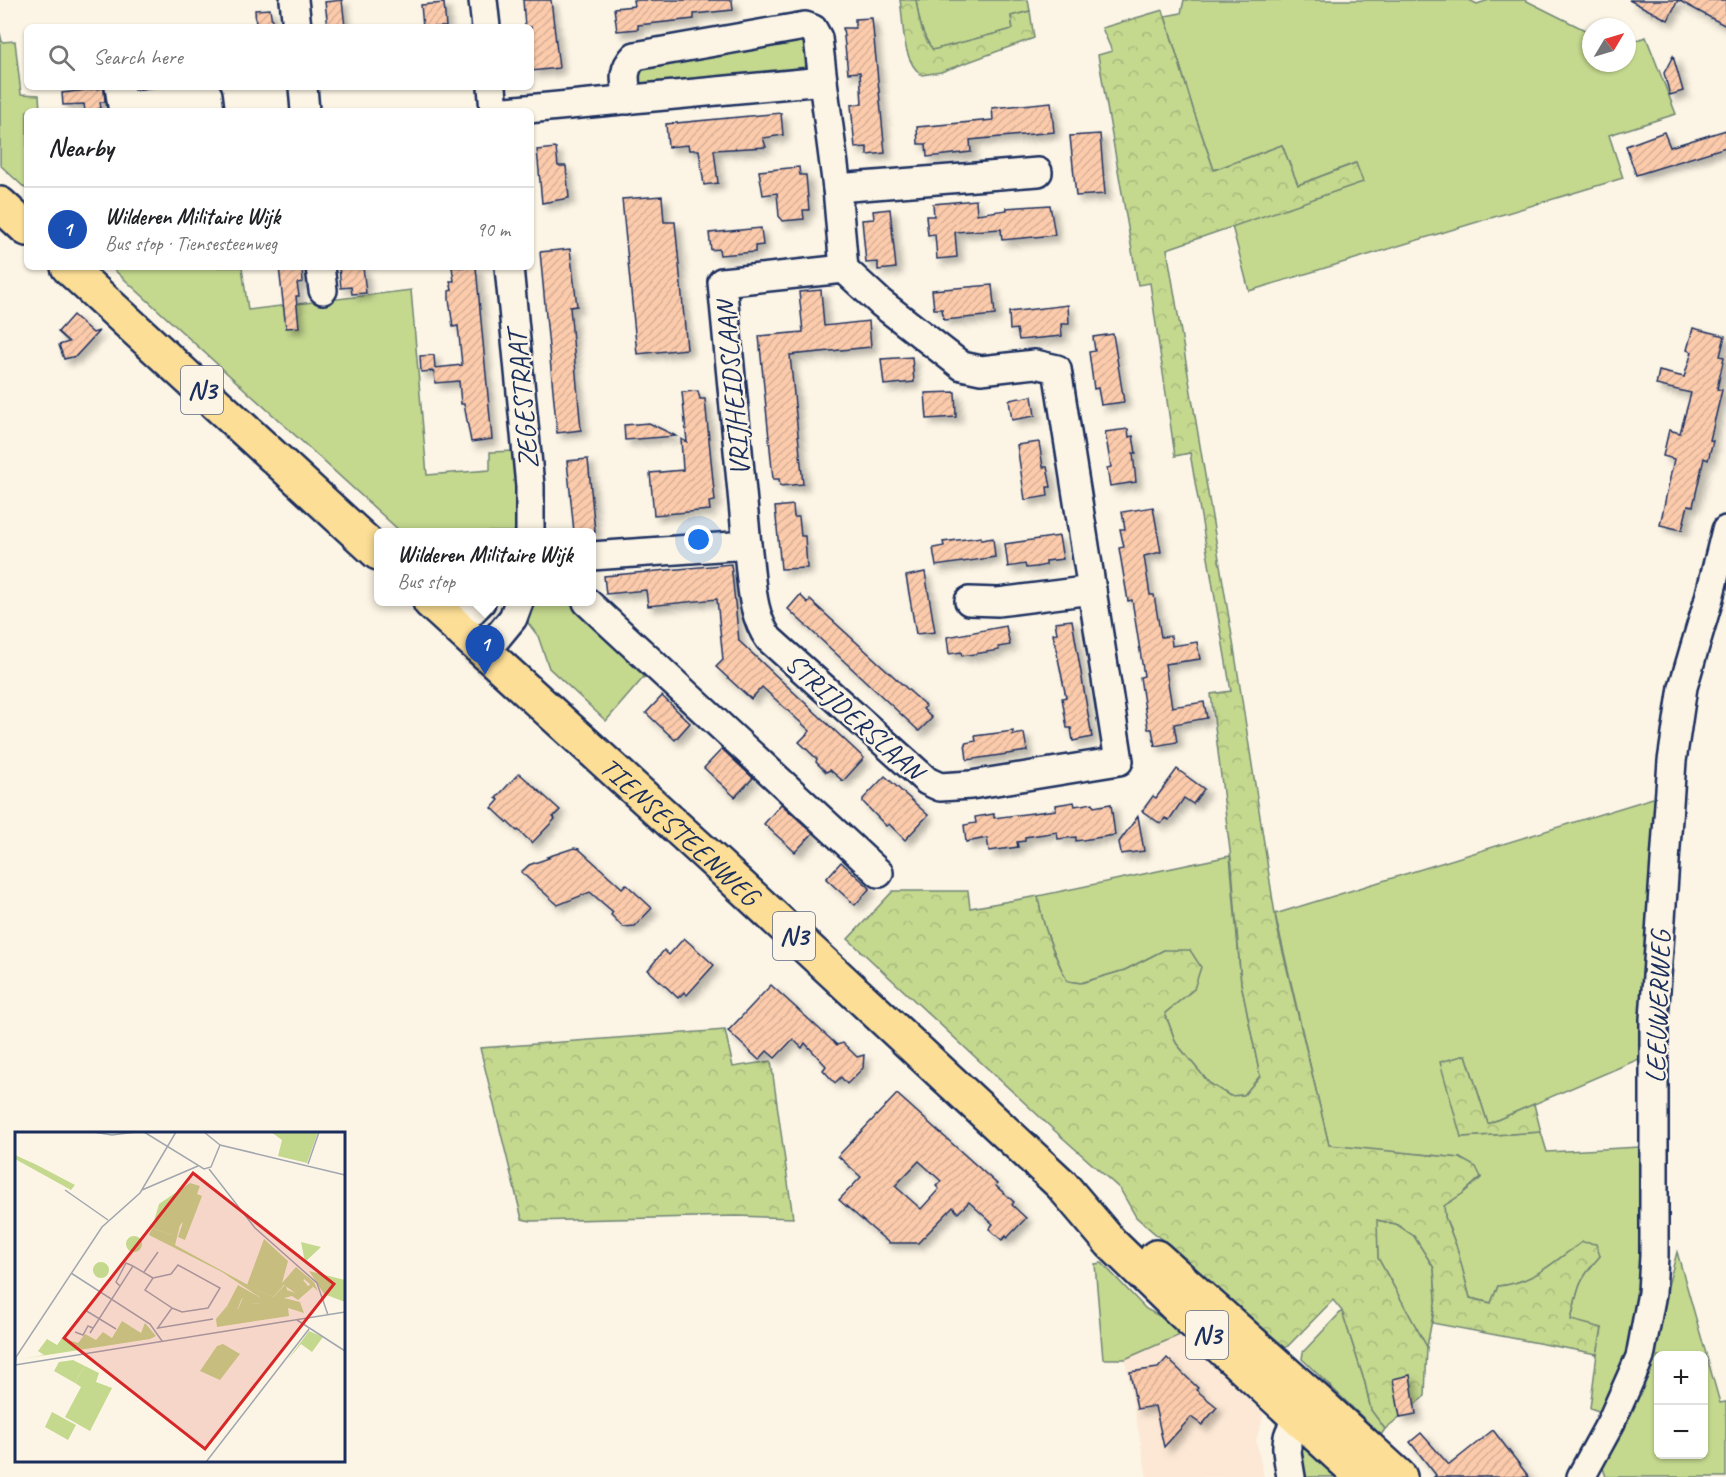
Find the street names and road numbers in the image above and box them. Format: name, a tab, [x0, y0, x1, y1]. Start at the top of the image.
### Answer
street label: VRIJHEIDSLAAN	[707, 296, 758, 478]
street label: ZEGESTRAAT	[498, 323, 546, 470]
road number: N3	[181, 366, 223, 414]
street label: STRIJDERSLAAN	[778, 645, 934, 790]
street label: TIENSESTEENWEG	[593, 749, 769, 915]
road number: N3	[773, 912, 815, 960]
street label: LEEUWERWEG	[1637, 927, 1678, 1084]
road number: N3	[1186, 1311, 1228, 1359]

